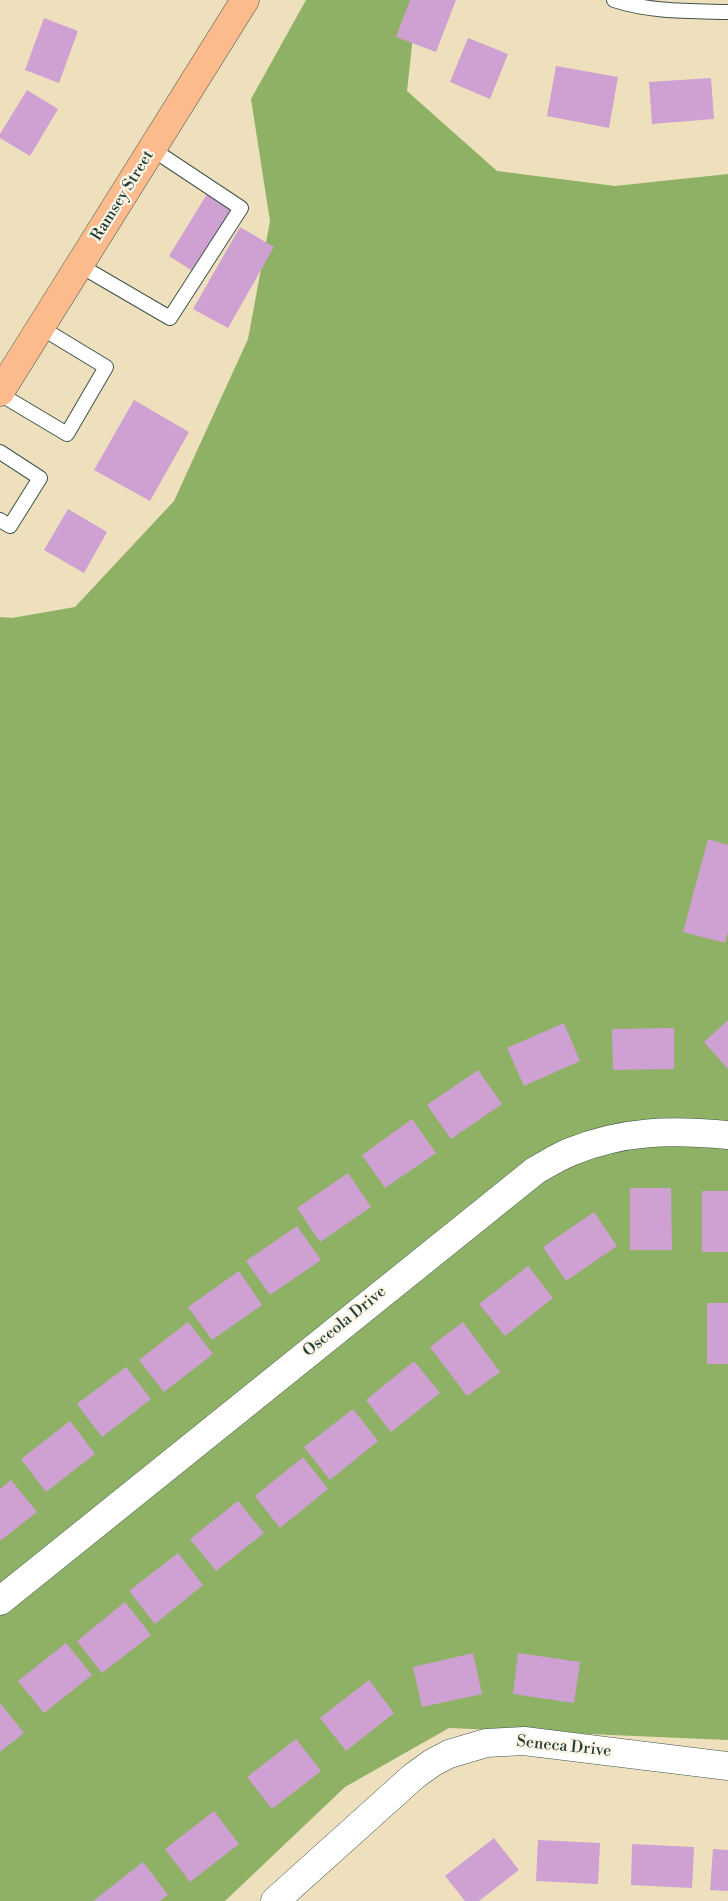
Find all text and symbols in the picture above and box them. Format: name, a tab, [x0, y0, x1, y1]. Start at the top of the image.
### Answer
street label: Ramsey Street	[88, 147, 158, 245]
street label: Osceola Drive	[300, 1283, 390, 1361]
street label: Seneca Drive	[516, 1732, 612, 1762]

